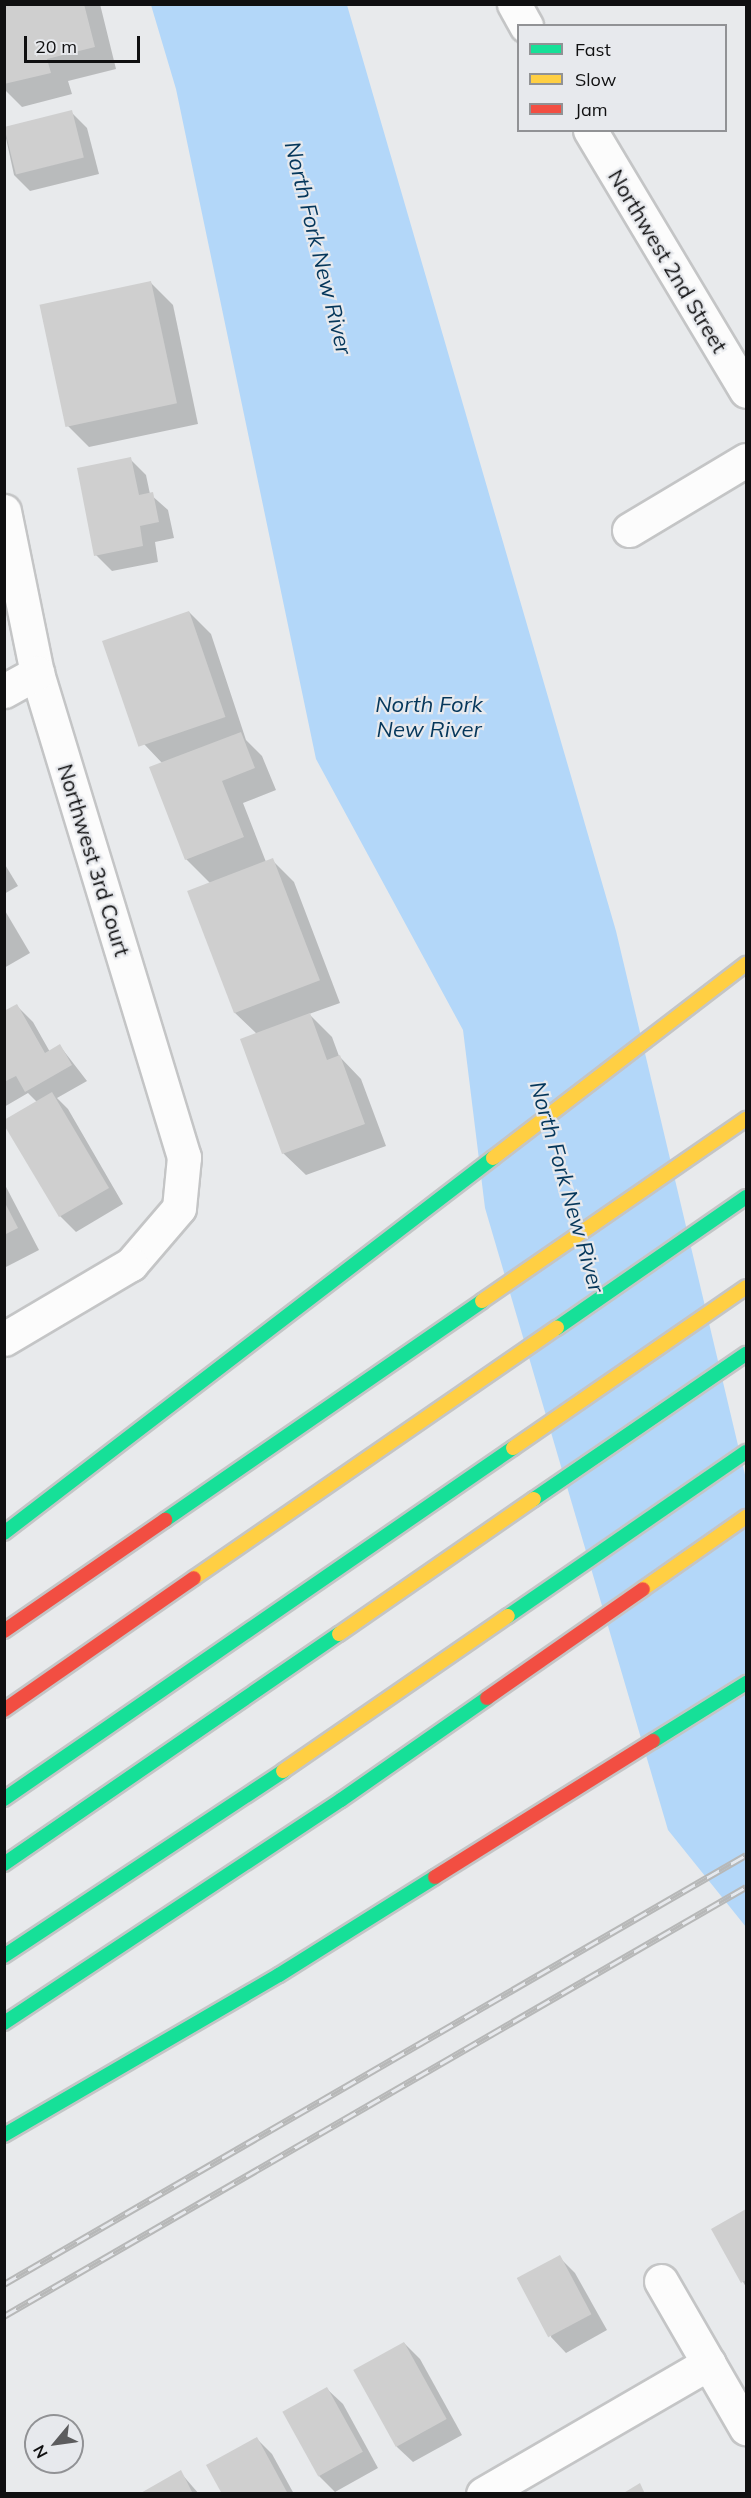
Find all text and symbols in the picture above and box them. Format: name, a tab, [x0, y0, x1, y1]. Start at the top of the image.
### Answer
scale bar	[27, 24, 142, 62]
legend	[517, 24, 727, 132]
text: 20 m	[35, 35, 77, 58]
text: Fast	[575, 38, 611, 61]
text: Slow	[575, 68, 616, 91]
text: Jam	[575, 98, 608, 121]
water label: North Fork New River	[279, 139, 357, 357]
street label: Northwest 2nd Street	[603, 165, 733, 357]
water label: North Fork New River	[375, 691, 483, 742]
street label: Northwest 3rd Court	[53, 761, 135, 959]
water label: North Fork New River	[524, 1078, 610, 1296]
north arrow	[24, 2414, 84, 2474]
text: N	[28, 2442, 52, 2462]

